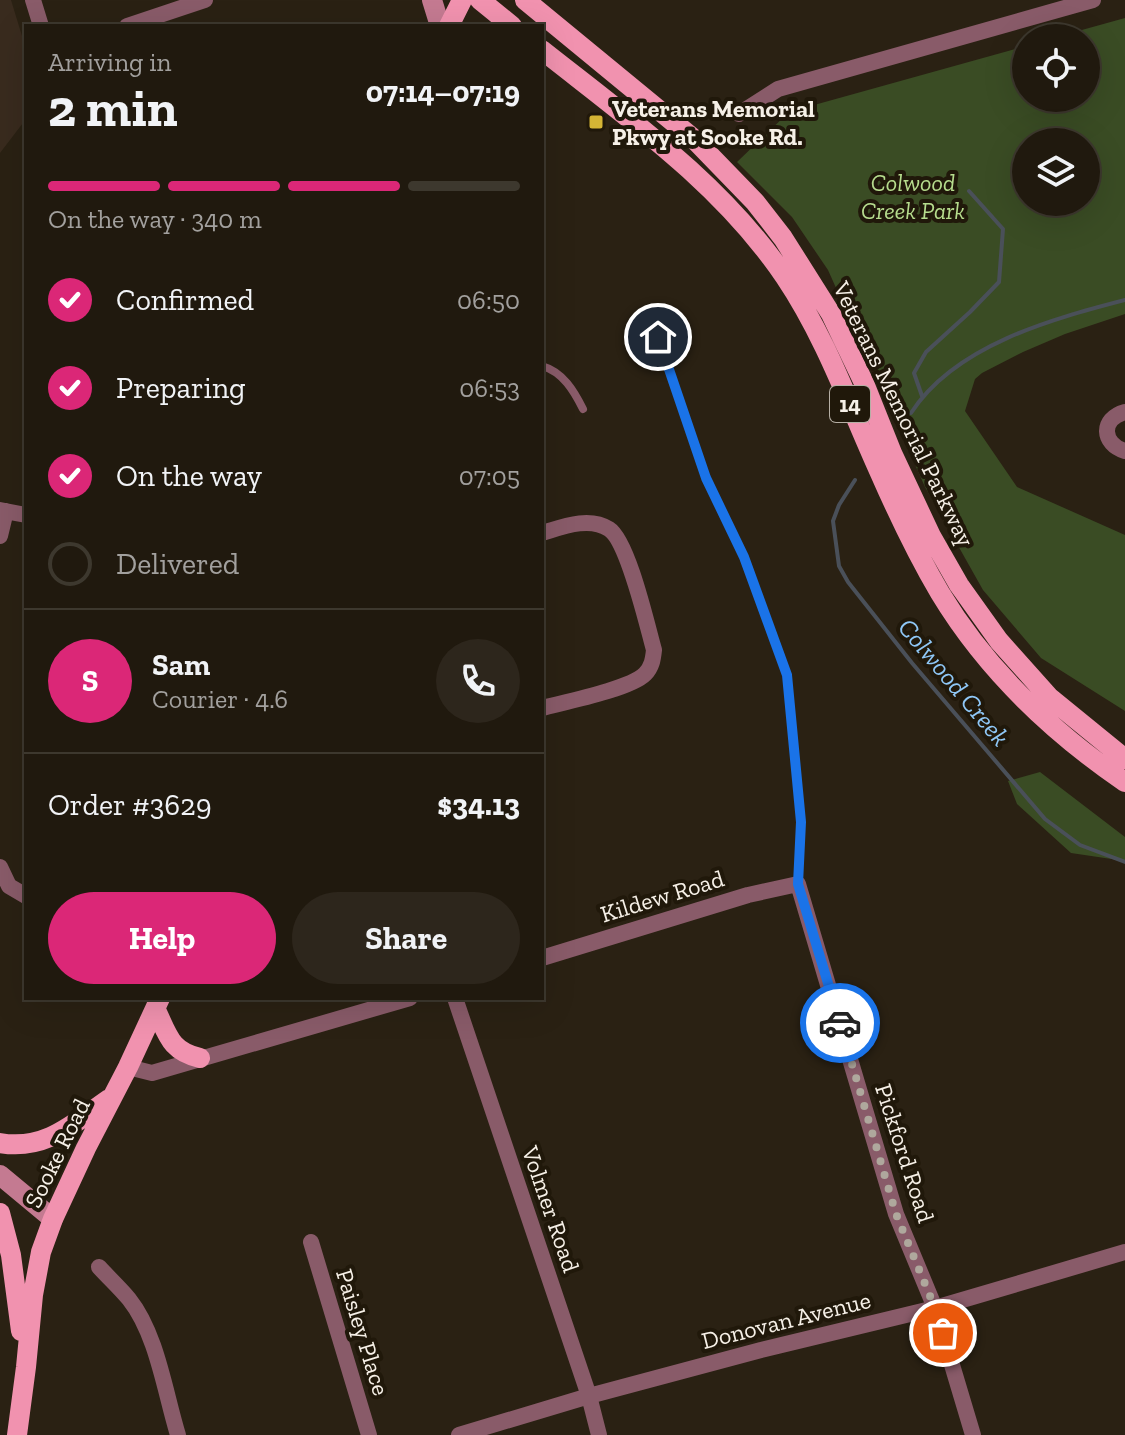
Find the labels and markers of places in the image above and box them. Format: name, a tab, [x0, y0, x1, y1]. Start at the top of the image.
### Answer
place label: Veterans Memorial Pkwy at Sooke Rd.	[612, 94, 815, 151]
marker: Veterans Memorial Pkwy at Sooke Rd.	[587, 113, 605, 131]
pin	[624, 303, 692, 371]
pin	[909, 1299, 977, 1367]

